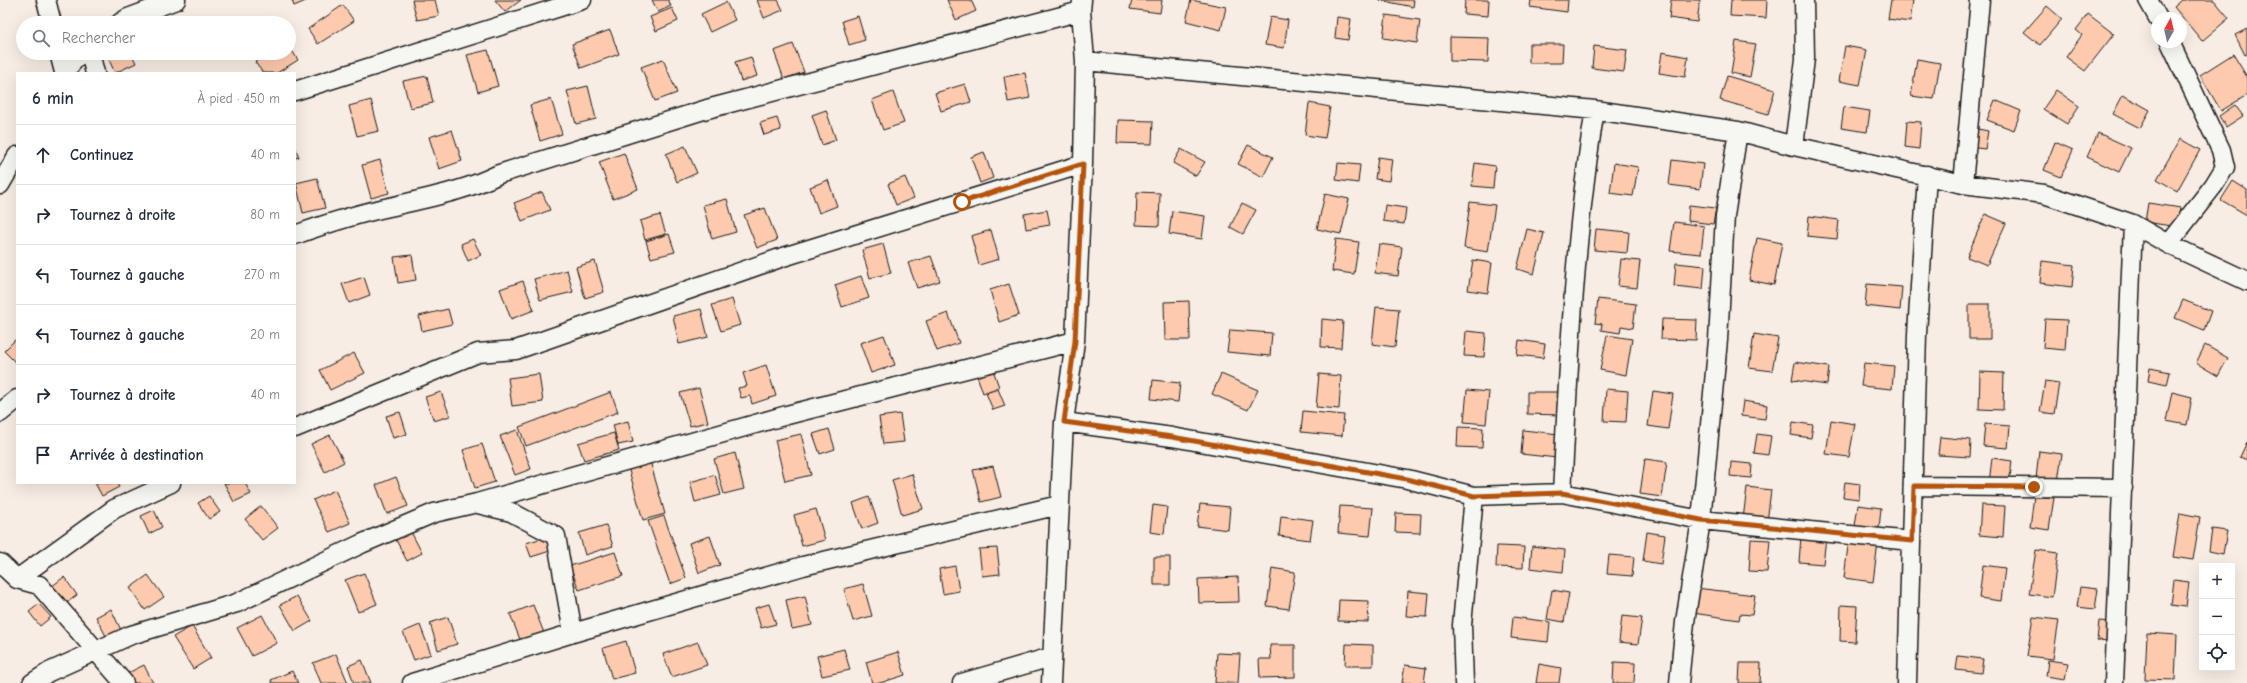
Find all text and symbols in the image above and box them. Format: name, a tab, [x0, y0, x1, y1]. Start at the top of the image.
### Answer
north arrow	[2151, 12, 2187, 48]
search box	[16, 16, 296, 60]
icon: search	[30, 27, 52, 49]
text: Rechercher	[62, 29, 135, 47]
text: 6 min	[32, 89, 74, 108]
text: À pied · 450 m	[198, 91, 280, 106]
icon: ahead	[32, 144, 54, 166]
text: Continuez	[70, 146, 133, 164]
text: 40 m	[251, 147, 280, 162]
route start	[953, 193, 971, 211]
icon: right	[32, 204, 54, 226]
text: Tournez à droite	[70, 206, 175, 224]
text: 80 m	[250, 207, 280, 222]
icon: left	[32, 264, 54, 286]
text: Tournez à gauche	[70, 266, 184, 284]
text: 270 m	[244, 267, 280, 282]
icon: left	[32, 324, 54, 346]
text: Tournez à gauche	[70, 326, 184, 344]
text: 20 m	[250, 327, 280, 342]
icon: right	[32, 384, 54, 406]
text: Tournez à droite	[70, 386, 175, 404]
text: 40 m	[251, 387, 280, 402]
icon: arrive	[32, 444, 54, 466]
text: Arrivée à destination	[70, 446, 204, 464]
route end	[2025, 478, 2043, 496]
map controls	[2199, 563, 2235, 671]
button: +	[2199, 563, 2235, 599]
button: −	[2199, 599, 2235, 635]
button: locate	[2199, 635, 2235, 671]

